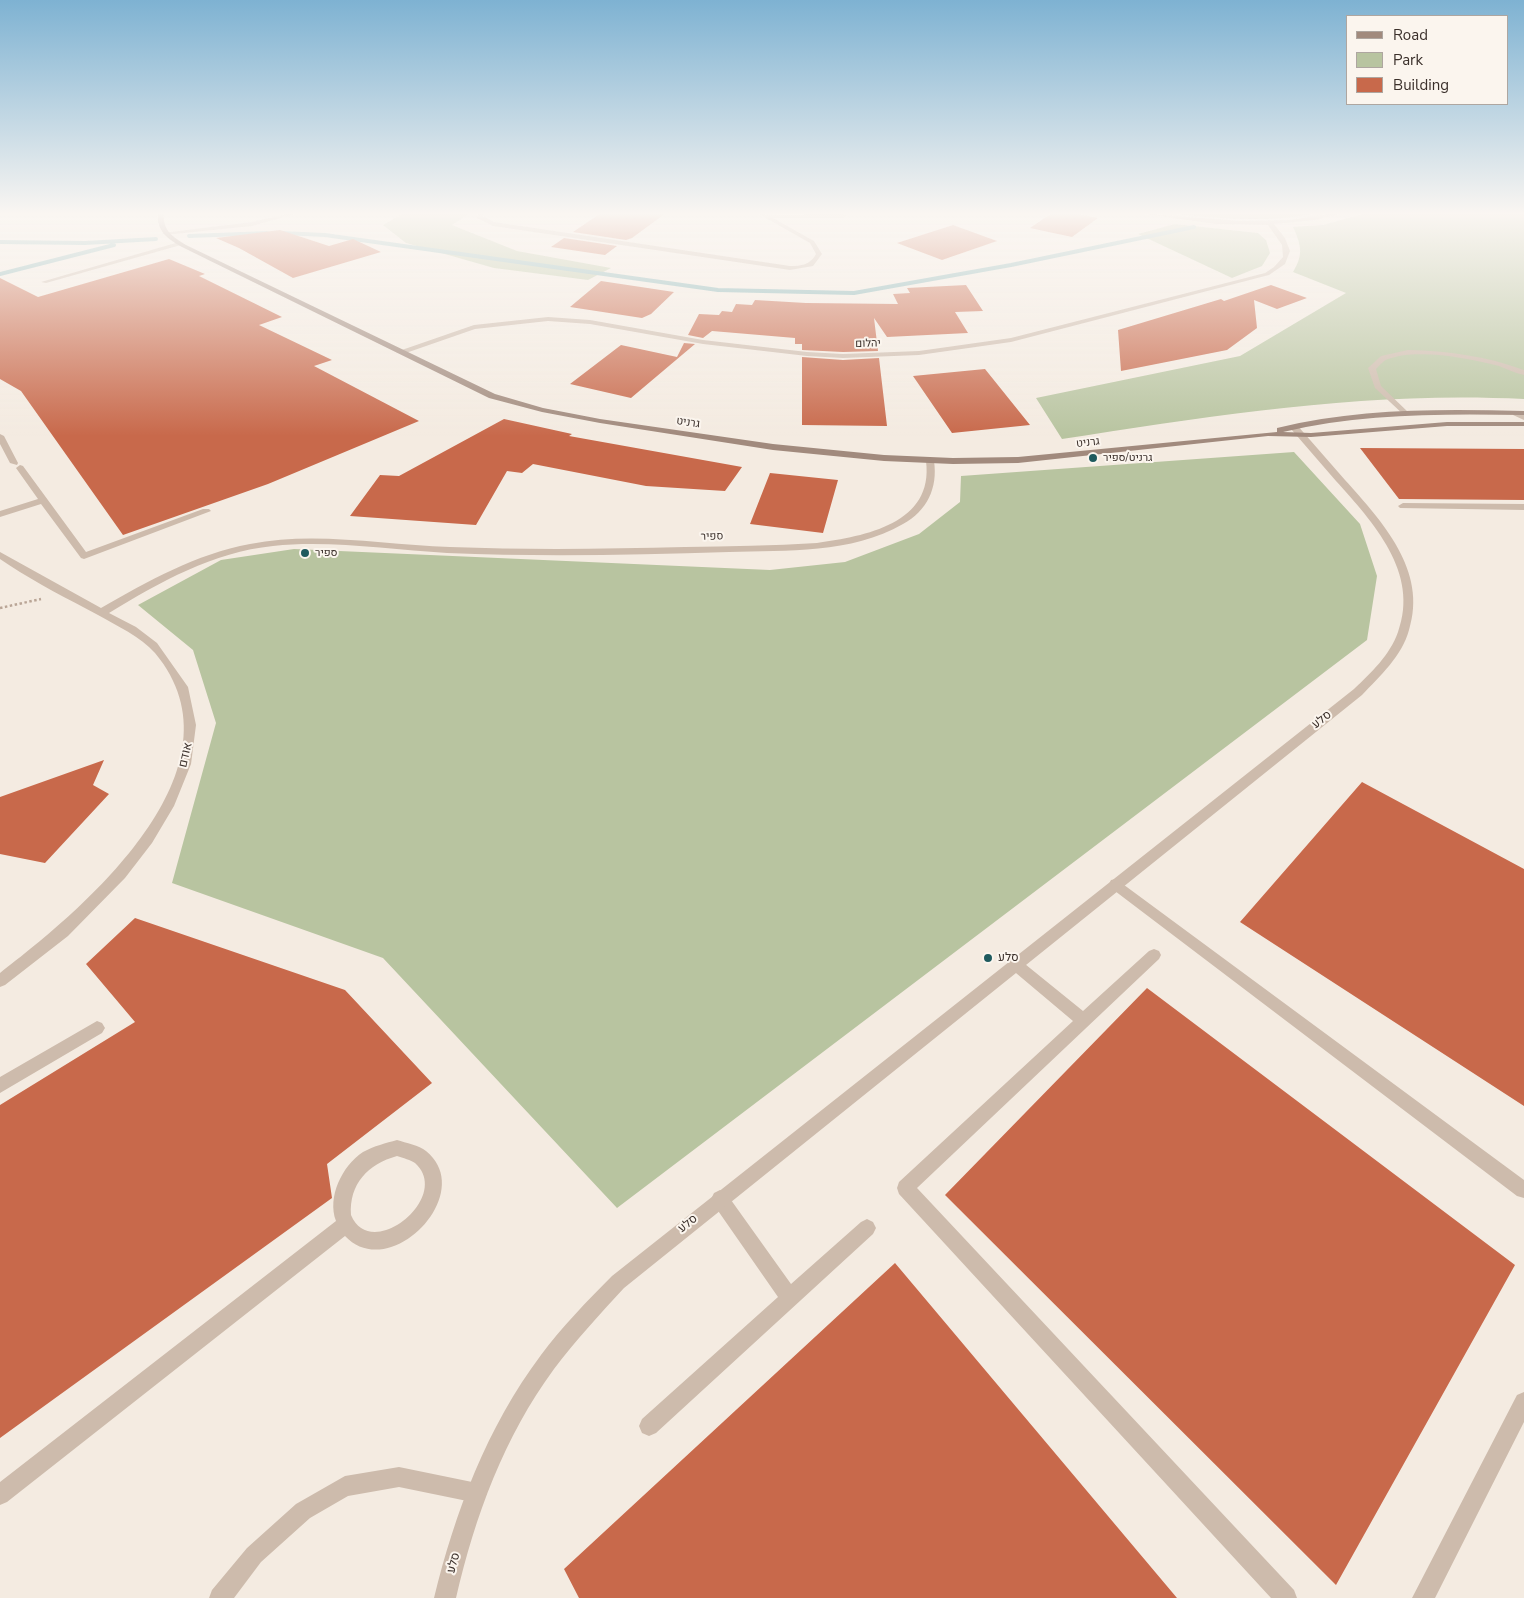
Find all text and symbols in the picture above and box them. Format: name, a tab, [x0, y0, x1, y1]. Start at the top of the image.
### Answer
legend	[1346, 15, 1509, 105]
text: Road	[1393, 25, 1428, 45]
text: Park	[1393, 50, 1423, 70]
text: Building	[1393, 75, 1449, 95]
street label: יהלום	[855, 337, 881, 351]
street label: גרניט	[675, 415, 701, 431]
street label: גרניט	[1076, 435, 1100, 451]
place label: גרניט/ספיר	[1103, 451, 1152, 465]
marker: גרניט/ספיר	[1087, 452, 1099, 464]
street label: ספיר	[700, 530, 724, 544]
place label: ספיר	[315, 546, 338, 560]
marker: ספיר	[299, 547, 311, 559]
street label: סלע	[1309, 708, 1335, 732]
street label: אודם	[176, 741, 196, 769]
place label: סלע	[998, 951, 1019, 965]
marker: סלע	[982, 952, 994, 964]
street label: סלע	[675, 1212, 701, 1236]
street label: סלע	[444, 1551, 464, 1575]

